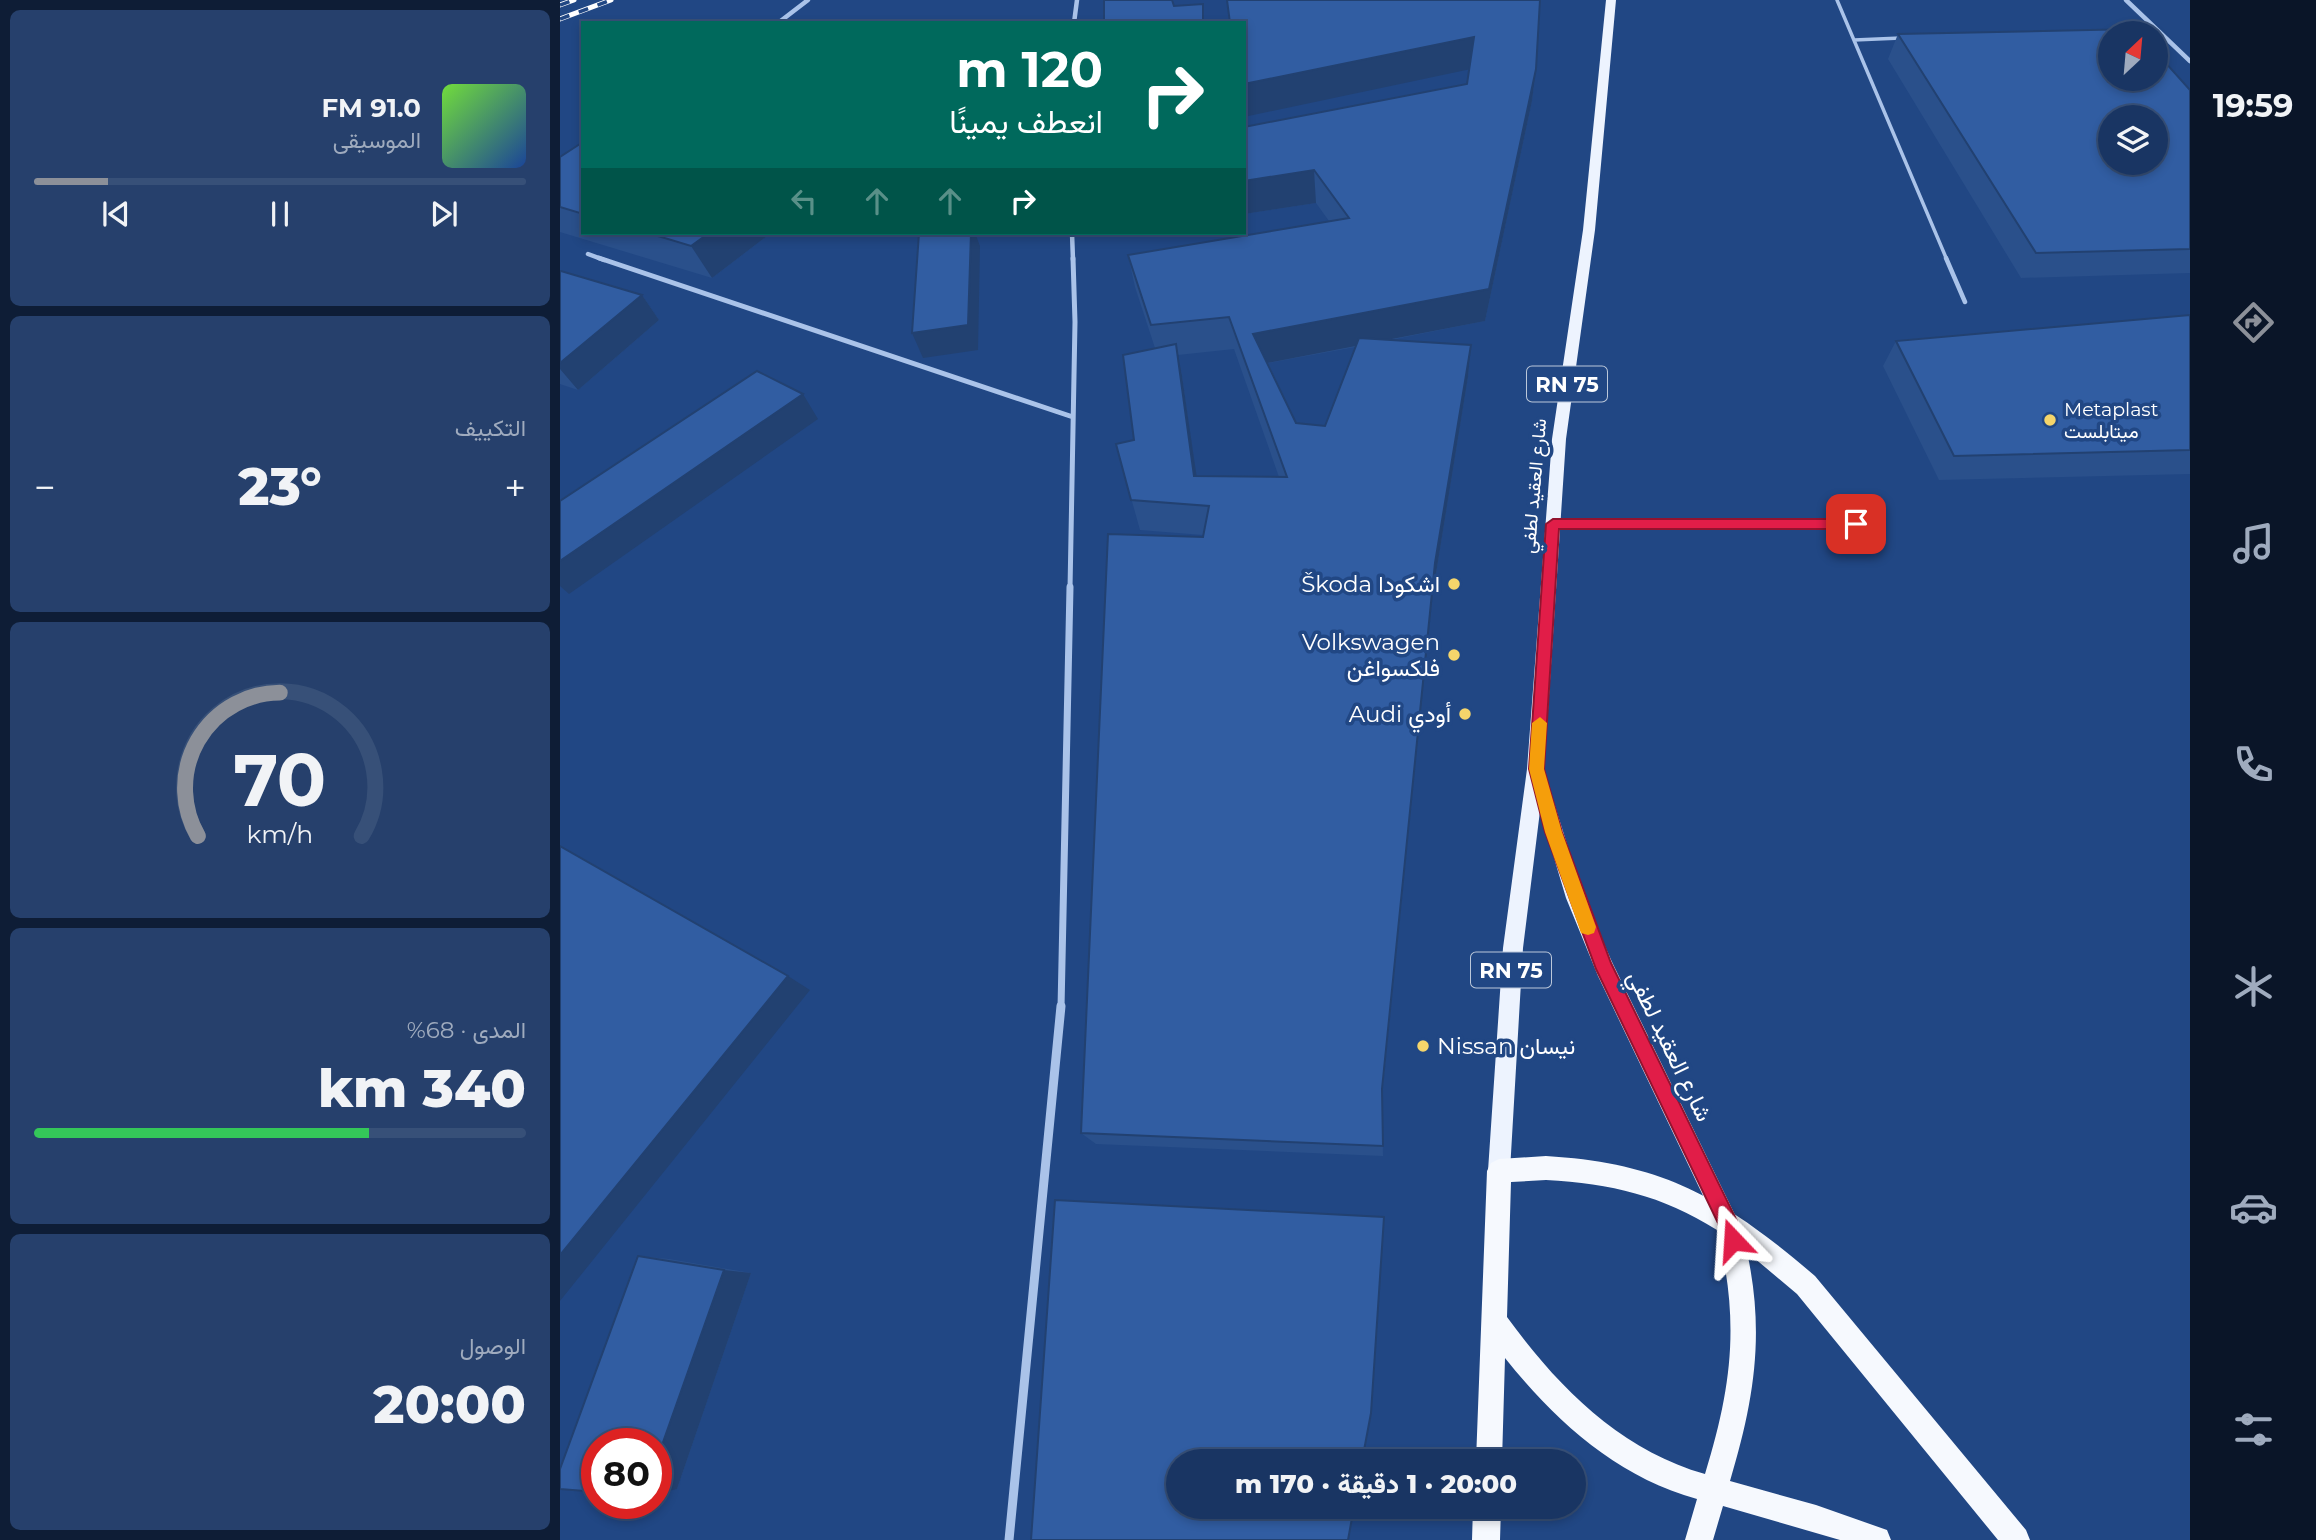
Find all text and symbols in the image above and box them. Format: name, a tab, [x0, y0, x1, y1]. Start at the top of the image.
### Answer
north arrow	[2098, 21, 2168, 91]
map controls	[2098, 21, 2168, 175]
text: 120 m	[956, 40, 1103, 99]
icon: right	[1127, 49, 1218, 140]
text: 19:59	[2213, 86, 2293, 125]
text: 91.0 FM	[321, 92, 421, 124]
text: انعطف يمينًا	[949, 102, 1103, 141]
button: layers	[2098, 105, 2168, 175]
text: الموسيقى	[333, 126, 421, 154]
icon: left	[785, 182, 823, 220]
icon: ahead	[858, 182, 896, 220]
icon: ahead	[931, 182, 969, 220]
icon: right	[1004, 182, 1042, 220]
icon: previous	[97, 195, 135, 233]
icon: pause	[261, 195, 299, 233]
icon: next	[425, 195, 463, 233]
icon: directions	[2229, 298, 2278, 347]
road number: RN 75	[1527, 366, 1607, 402]
place label: Metaplast ميتابلست	[2064, 398, 2159, 443]
marker: Metaplast ميتابلست	[2042, 412, 2058, 428]
text: التكييف	[455, 414, 526, 442]
street label: شارع العقيد لطفي	[1517, 418, 1555, 555]
text: 23°	[238, 455, 322, 518]
text: −	[34, 464, 56, 511]
text: +	[504, 464, 526, 511]
pin	[1826, 494, 1886, 554]
icon: arrive	[1837, 505, 1875, 543]
icon: music	[2229, 519, 2278, 568]
place label: Škoda اشكودا	[1301, 570, 1440, 599]
marker: Škoda اشكودا	[1446, 576, 1462, 592]
place label: Volkswagen فلكسواغن	[1302, 628, 1440, 683]
marker: Volkswagen فلكسواغن	[1446, 647, 1462, 663]
place label: Audi أودي	[1349, 700, 1451, 733]
marker: Audi أودي	[1457, 706, 1473, 722]
text: 70	[233, 736, 327, 824]
icon: phone	[2229, 740, 2278, 789]
text: km/h	[247, 819, 313, 849]
road number: RN 75	[1471, 953, 1551, 988]
icon: climate	[2229, 962, 2278, 1011]
street label: شارع العقيد لطفي	[1617, 966, 1719, 1128]
text: المدى · 68%	[407, 1016, 526, 1044]
place label: Nissan نيسان	[1437, 1032, 1575, 1060]
marker: Nissan نيسان	[1415, 1038, 1431, 1054]
text: 340 km	[318, 1057, 526, 1120]
icon: car	[2229, 1183, 2278, 1232]
position arrow	[1696, 1203, 1770, 1277]
text: الوصول	[460, 1332, 526, 1360]
text: 20:00	[373, 1373, 526, 1436]
icon: filters	[2229, 1405, 2278, 1454]
speed limit sign: 80	[581, 1428, 672, 1519]
text: 20:00 · 1 دقيقة · 170 m	[1235, 1468, 1517, 1500]

